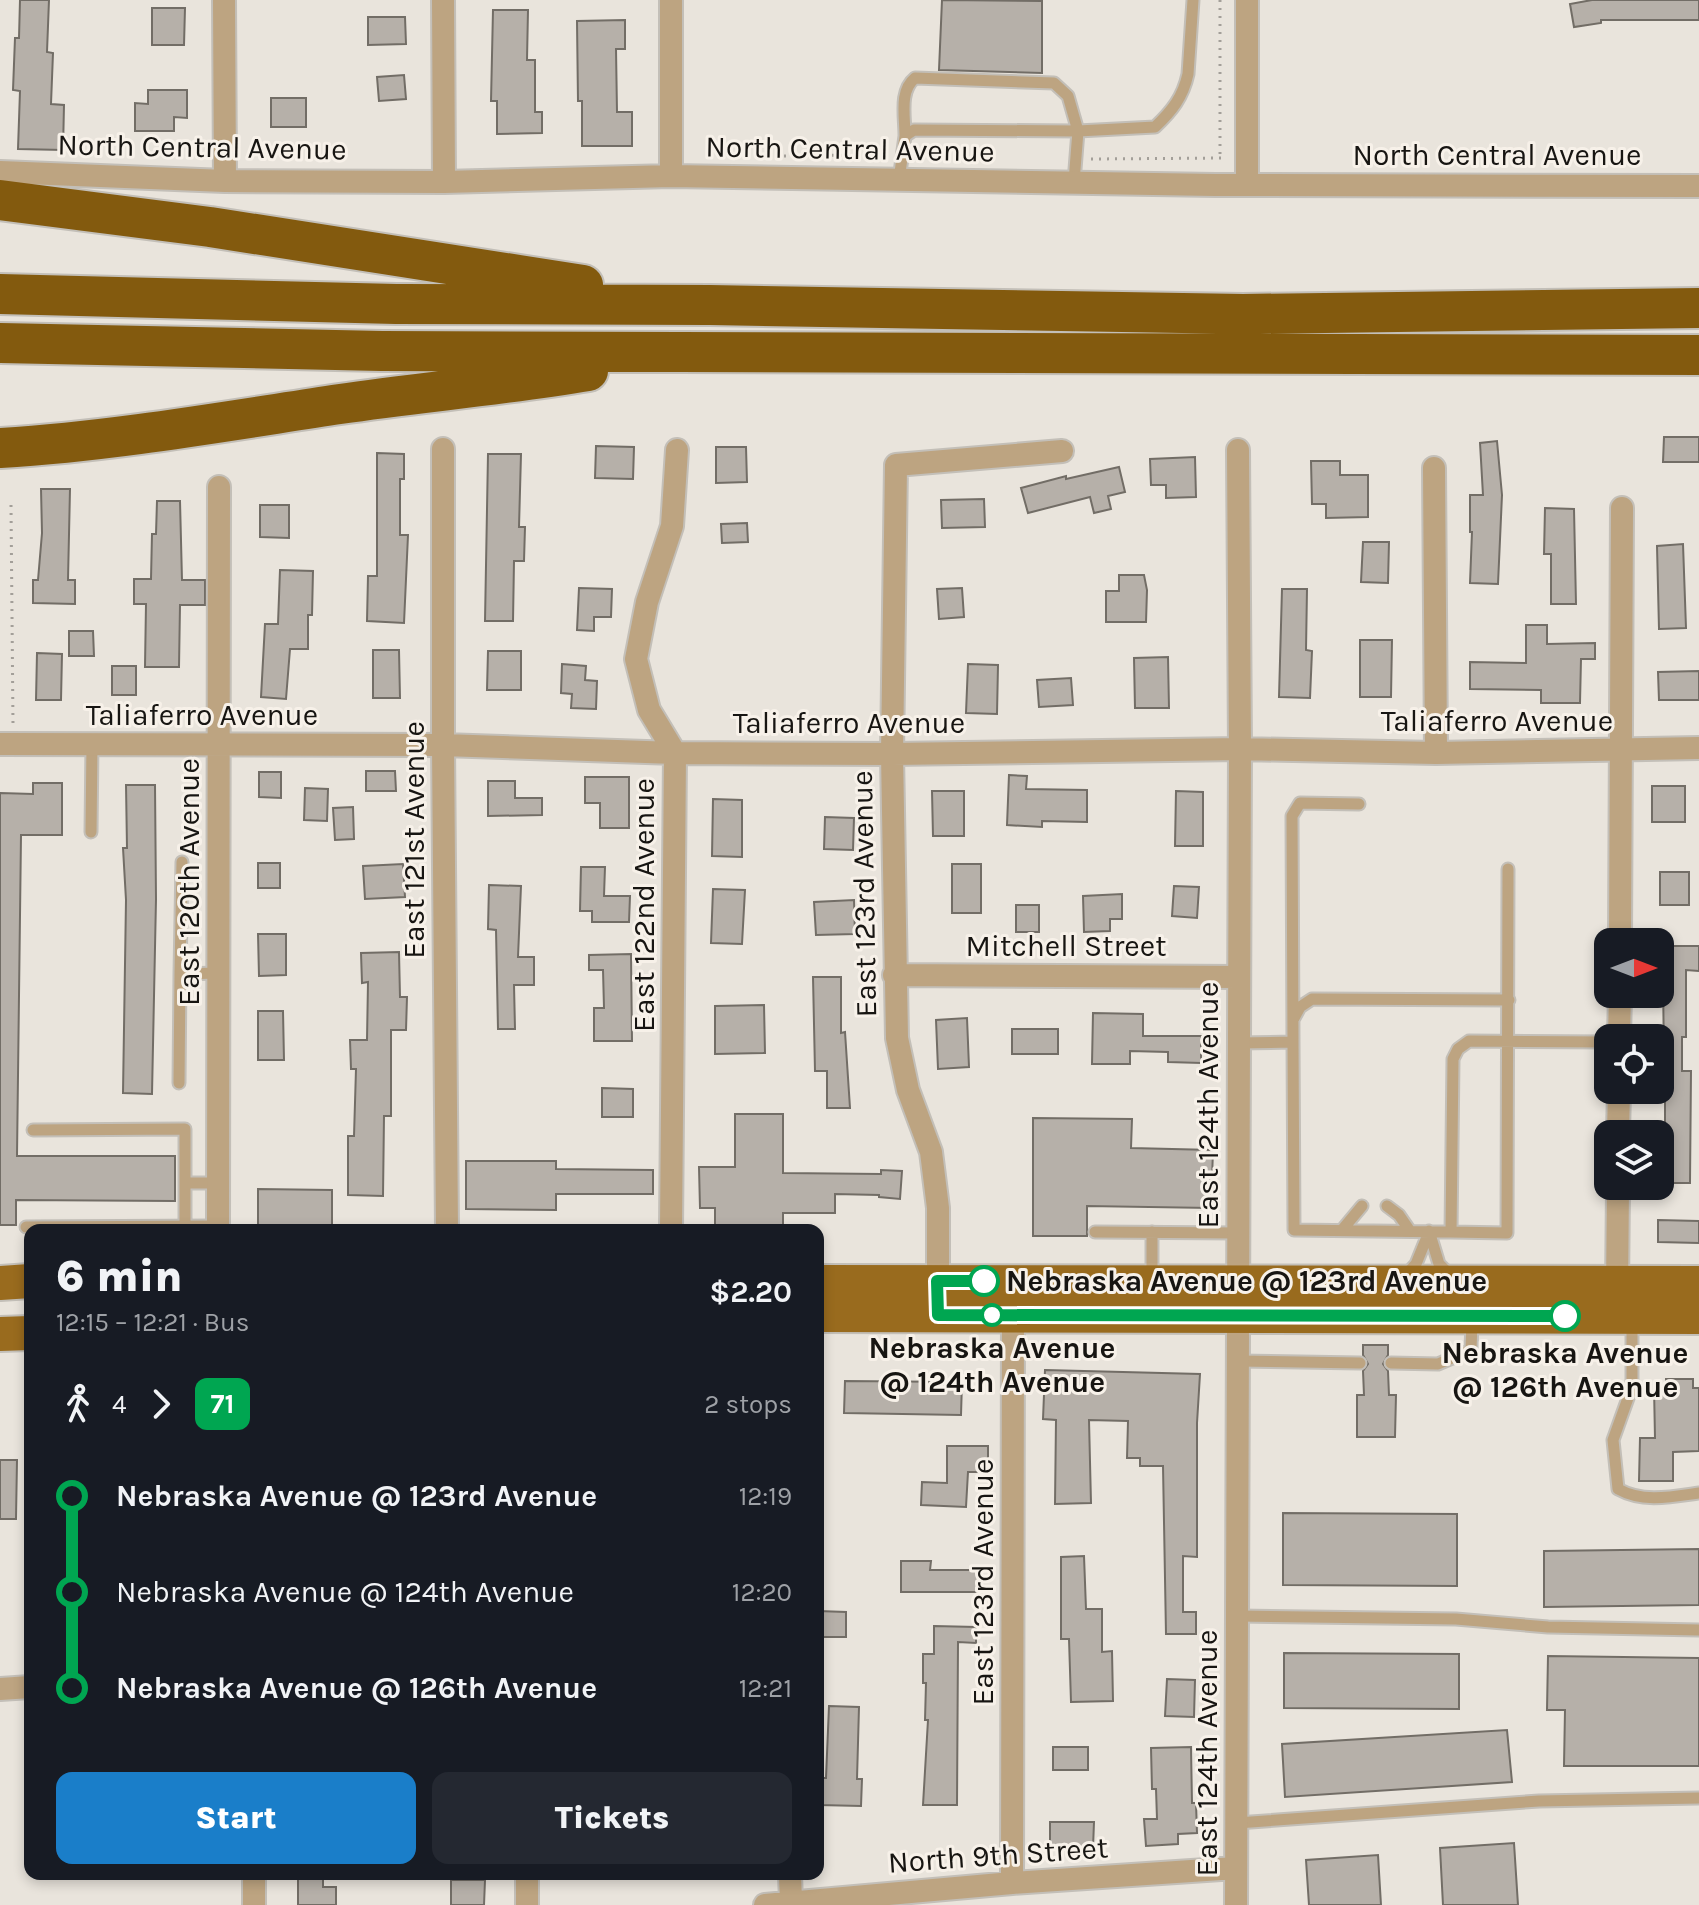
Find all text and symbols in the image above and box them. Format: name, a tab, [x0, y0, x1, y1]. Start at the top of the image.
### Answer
street label: North Central Avenue	[57, 126, 347, 168]
street label: North Central Avenue	[705, 128, 995, 170]
street label: North Central Avenue	[1352, 137, 1642, 173]
street label: Taliaferro Avenue	[86, 697, 318, 733]
street label: Taliaferro Avenue	[1381, 703, 1613, 739]
street label: Taliaferro Avenue	[733, 705, 965, 741]
street label: East 121st Avenue	[396, 721, 432, 959]
street label: East 120th Avenue	[171, 758, 207, 1006]
street label: East 123rd Avenue	[844, 770, 884, 1018]
street label: East 122nd Avenue	[626, 778, 662, 1032]
street label: Mitchell Street	[966, 928, 1166, 964]
north arrow	[1594, 928, 1674, 1008]
map controls	[1594, 928, 1674, 1200]
street label: East 124th Avenue	[1190, 982, 1226, 1228]
button: locate	[1594, 1024, 1674, 1104]
button: layers	[1594, 1120, 1674, 1200]
text: 6 min	[56, 1251, 183, 1302]
place label: Nebraska Avenue @ 123rd Avenue	[1006, 1263, 1487, 1299]
marker: Nebraska Avenue @ 123rd Avenue	[969, 1266, 999, 1296]
text: $2.20	[710, 1274, 792, 1310]
marker: Nebraska Avenue @ 126th Avenue	[1550, 1301, 1580, 1331]
marker: Nebraska Avenue @ 124th Avenue	[981, 1304, 1003, 1326]
text: 12:15 – 12:21 · Bus	[56, 1307, 249, 1338]
place label: Nebraska Avenue @ 124th Avenue	[869, 1330, 1115, 1400]
place label: Nebraska Avenue @ 126th Avenue	[1442, 1335, 1688, 1405]
icon: walk	[56, 1382, 100, 1426]
icon: forward	[139, 1382, 183, 1426]
text: 71	[211, 1387, 234, 1420]
text: 4	[112, 1389, 127, 1420]
text: 2 stops	[704, 1389, 792, 1420]
street label: East 123rd Avenue	[965, 1458, 1001, 1706]
text: Nebraska Avenue @ 123rd Avenue	[116, 1478, 597, 1514]
text: 12:19	[739, 1481, 792, 1512]
text: Nebraska Avenue @ 124th Avenue	[116, 1574, 574, 1610]
text: 12:20	[732, 1577, 792, 1608]
street label: East 124th Avenue	[1189, 1630, 1225, 1876]
text: Nebraska Avenue @ 126th Avenue	[116, 1670, 597, 1706]
text: 12:21	[739, 1673, 792, 1704]
button: Start	[56, 1772, 416, 1864]
button: Tickets	[432, 1772, 792, 1864]
street label: North 9th Street	[887, 1829, 1109, 1881]

